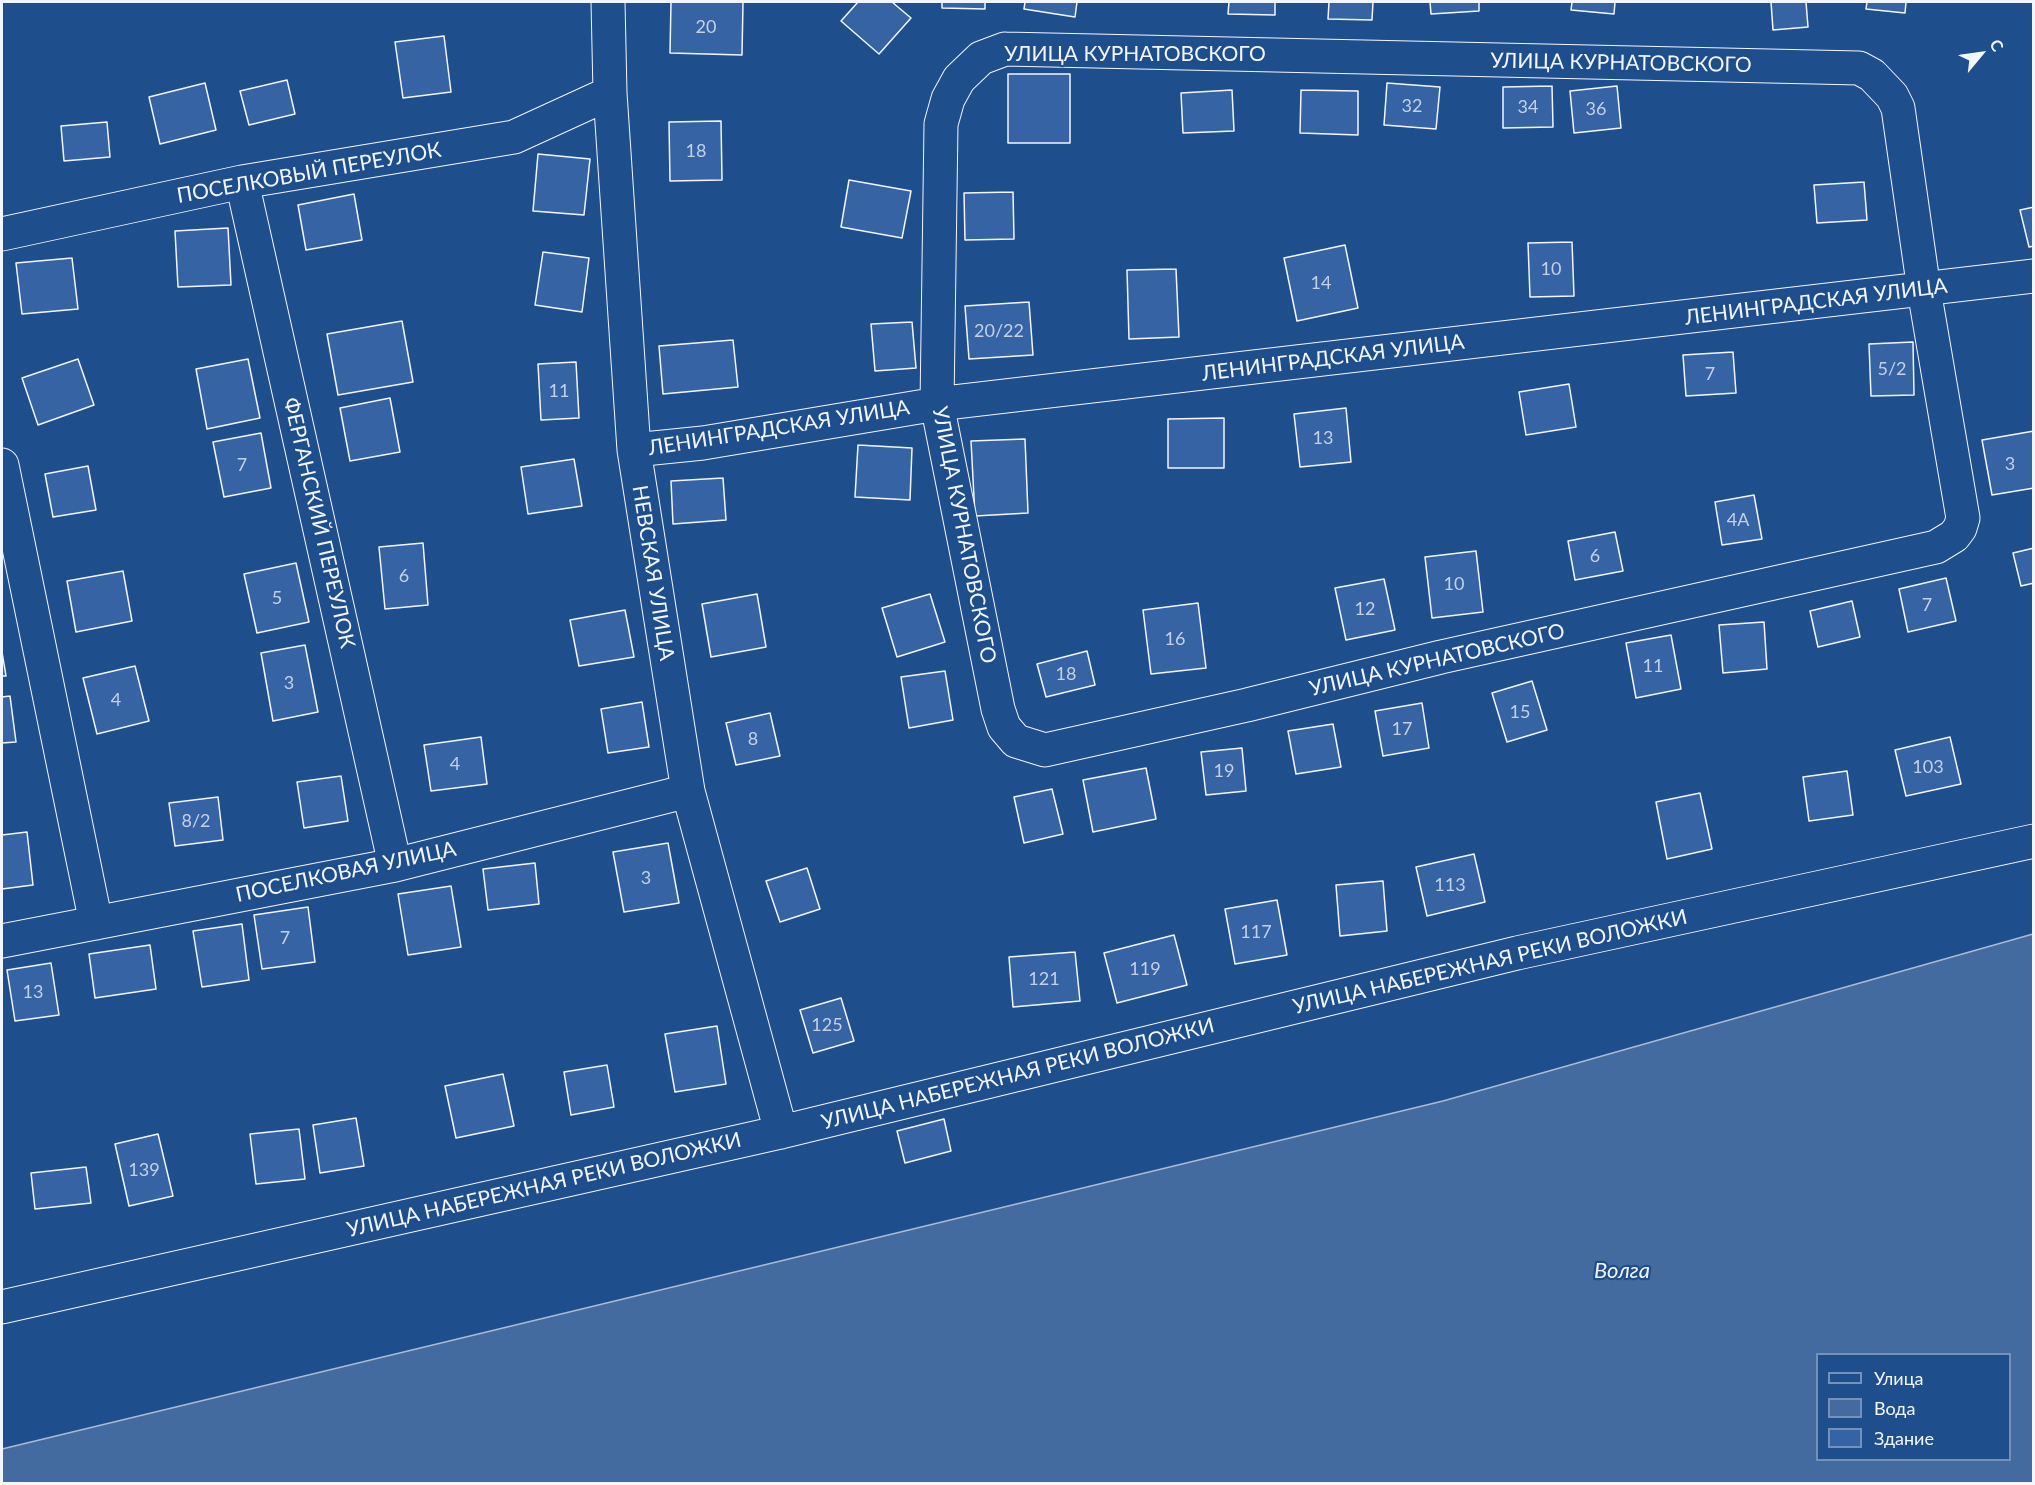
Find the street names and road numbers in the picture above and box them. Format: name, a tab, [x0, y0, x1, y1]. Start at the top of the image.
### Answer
street label: УЛИЦА КУРНАТОВСКОГО	[1004, 41, 1266, 67]
street label: УЛИЦА КУРНАТОВСКОГО	[1490, 48, 1752, 78]
street label: ПОСЕЛКОВЫЙ ПЕРЕУЛОК	[175, 137, 443, 209]
street label: ЛЕНИНГРАДСКАЯ УЛИЦА	[1683, 273, 1949, 331]
street label: ЛЕНИНГРАДСКАЯ УЛИЦА	[1200, 329, 1466, 387]
street label: ФЕРГАНСКИЙ ПЕРЕУЛОК	[278, 395, 360, 651]
street label: ЛЕНИНГРАДСКАЯ УЛИЦА	[647, 395, 911, 461]
street label: УЛИЦА КУРНАТОВСКОГО	[927, 404, 1001, 666]
street label: НЕВСКАЯ УЛИЦА	[627, 484, 679, 662]
street label: УЛИЦА КУРНАТОВСКОГО	[1307, 618, 1567, 702]
street label: ПОСЕЛКОВАЯ УЛИЦА	[234, 836, 458, 908]
street label: УЛИЦА НАБЕРЕЖНАЯ РЕКИ ВОЛОЖКИ	[1290, 904, 1690, 1020]
street label: УЛИЦА НАБЕРЕЖНАЯ РЕКИ ВОЛОЖКИ	[819, 1013, 1217, 1135]
street label: УЛИЦА НАБЕРЕЖНАЯ РЕКИ ВОЛОЖКИ	[344, 1127, 744, 1243]

